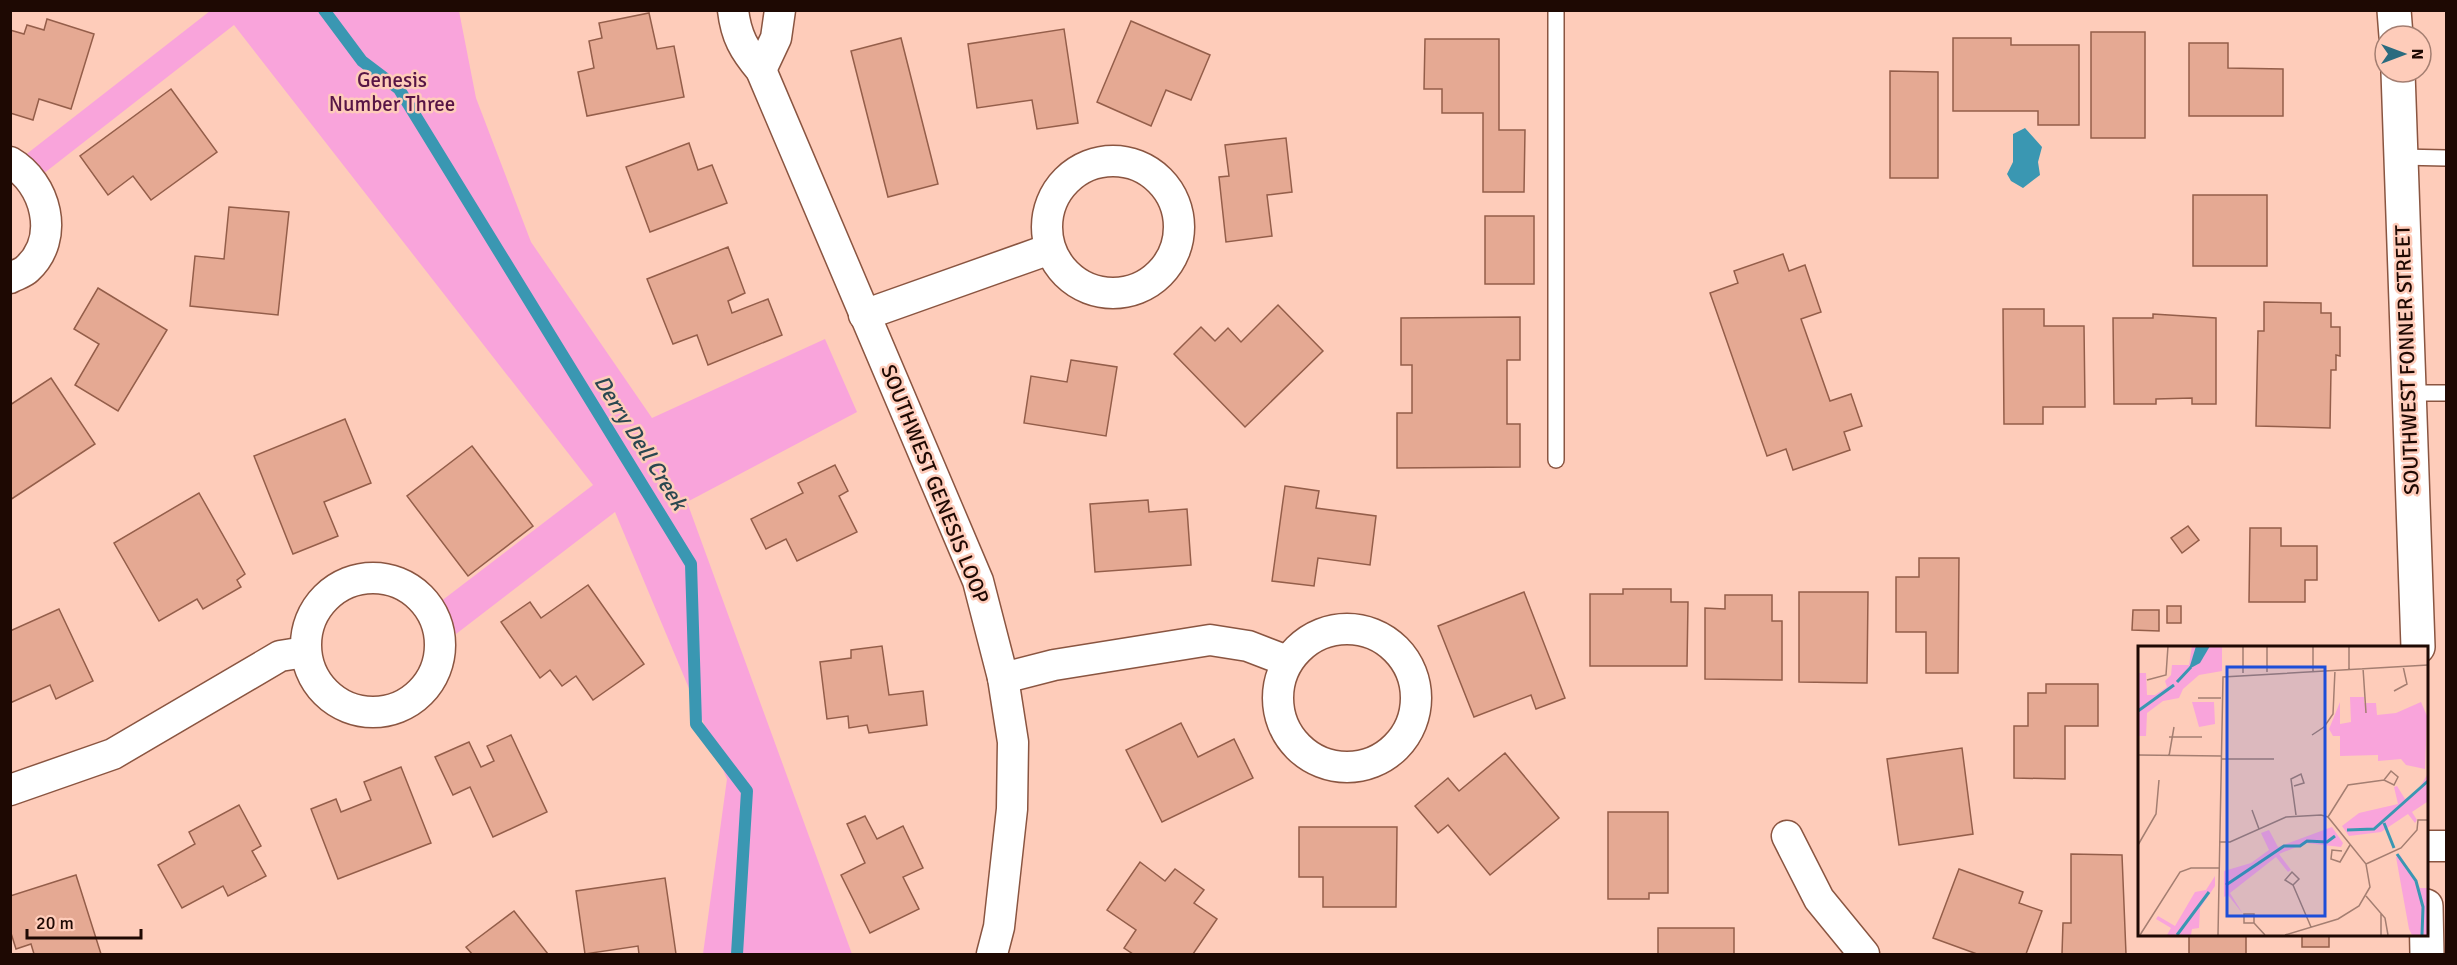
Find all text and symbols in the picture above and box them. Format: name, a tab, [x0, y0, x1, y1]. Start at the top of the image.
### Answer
north arrow	[2373, 24, 2433, 84]
text: N	[2407, 48, 2427, 60]
park label: Genesis Number Three	[329, 67, 455, 117]
street label: SOUTHWEST FONNER STREET	[2389, 224, 2425, 496]
street label: SOUTHWEST GENESIS LOOP	[875, 361, 995, 607]
water label: Derry Dell Creek	[588, 370, 694, 516]
inset map	[2138, 646, 2427, 935]
scale bar	[27, 902, 141, 940]
text: 20 m	[36, 912, 74, 934]

